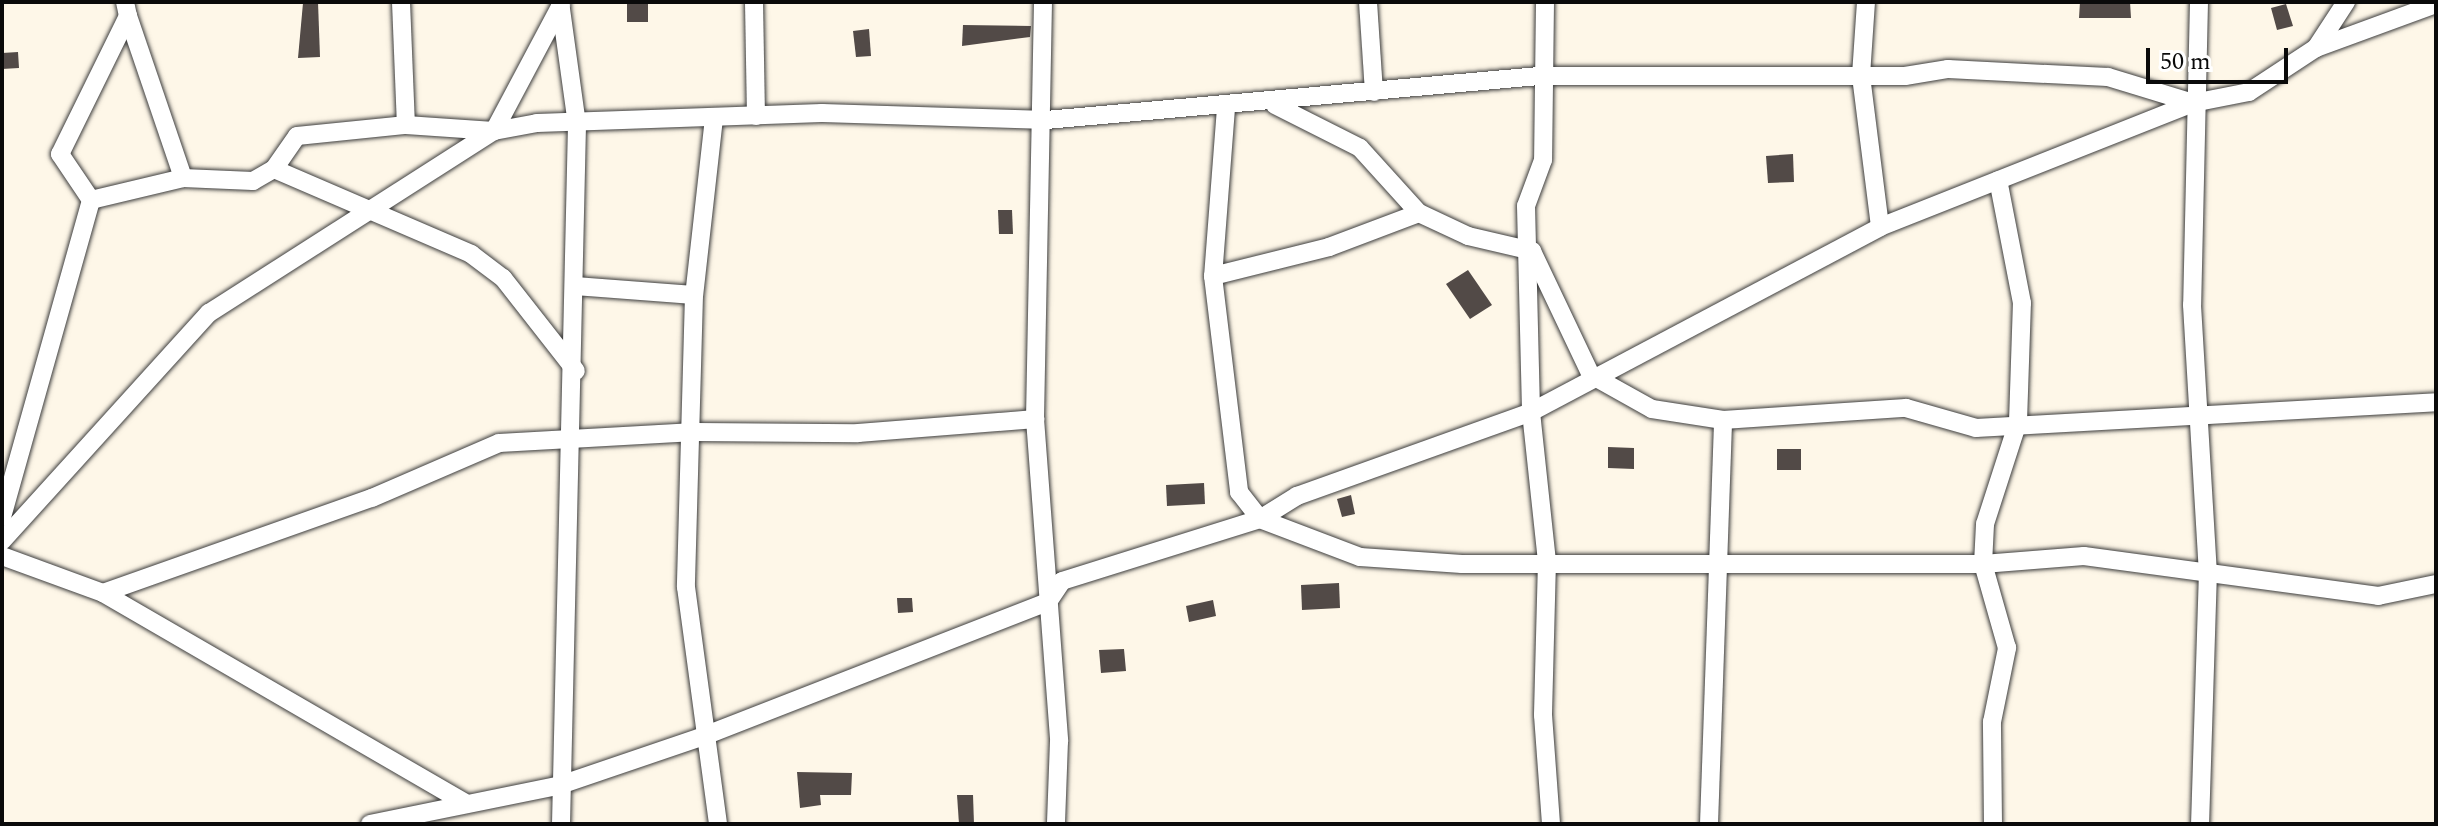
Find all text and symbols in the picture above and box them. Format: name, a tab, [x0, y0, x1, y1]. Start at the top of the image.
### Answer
scale bar	[2150, 32, 2292, 82]
text: 50 m	[2160, 44, 2211, 80]

